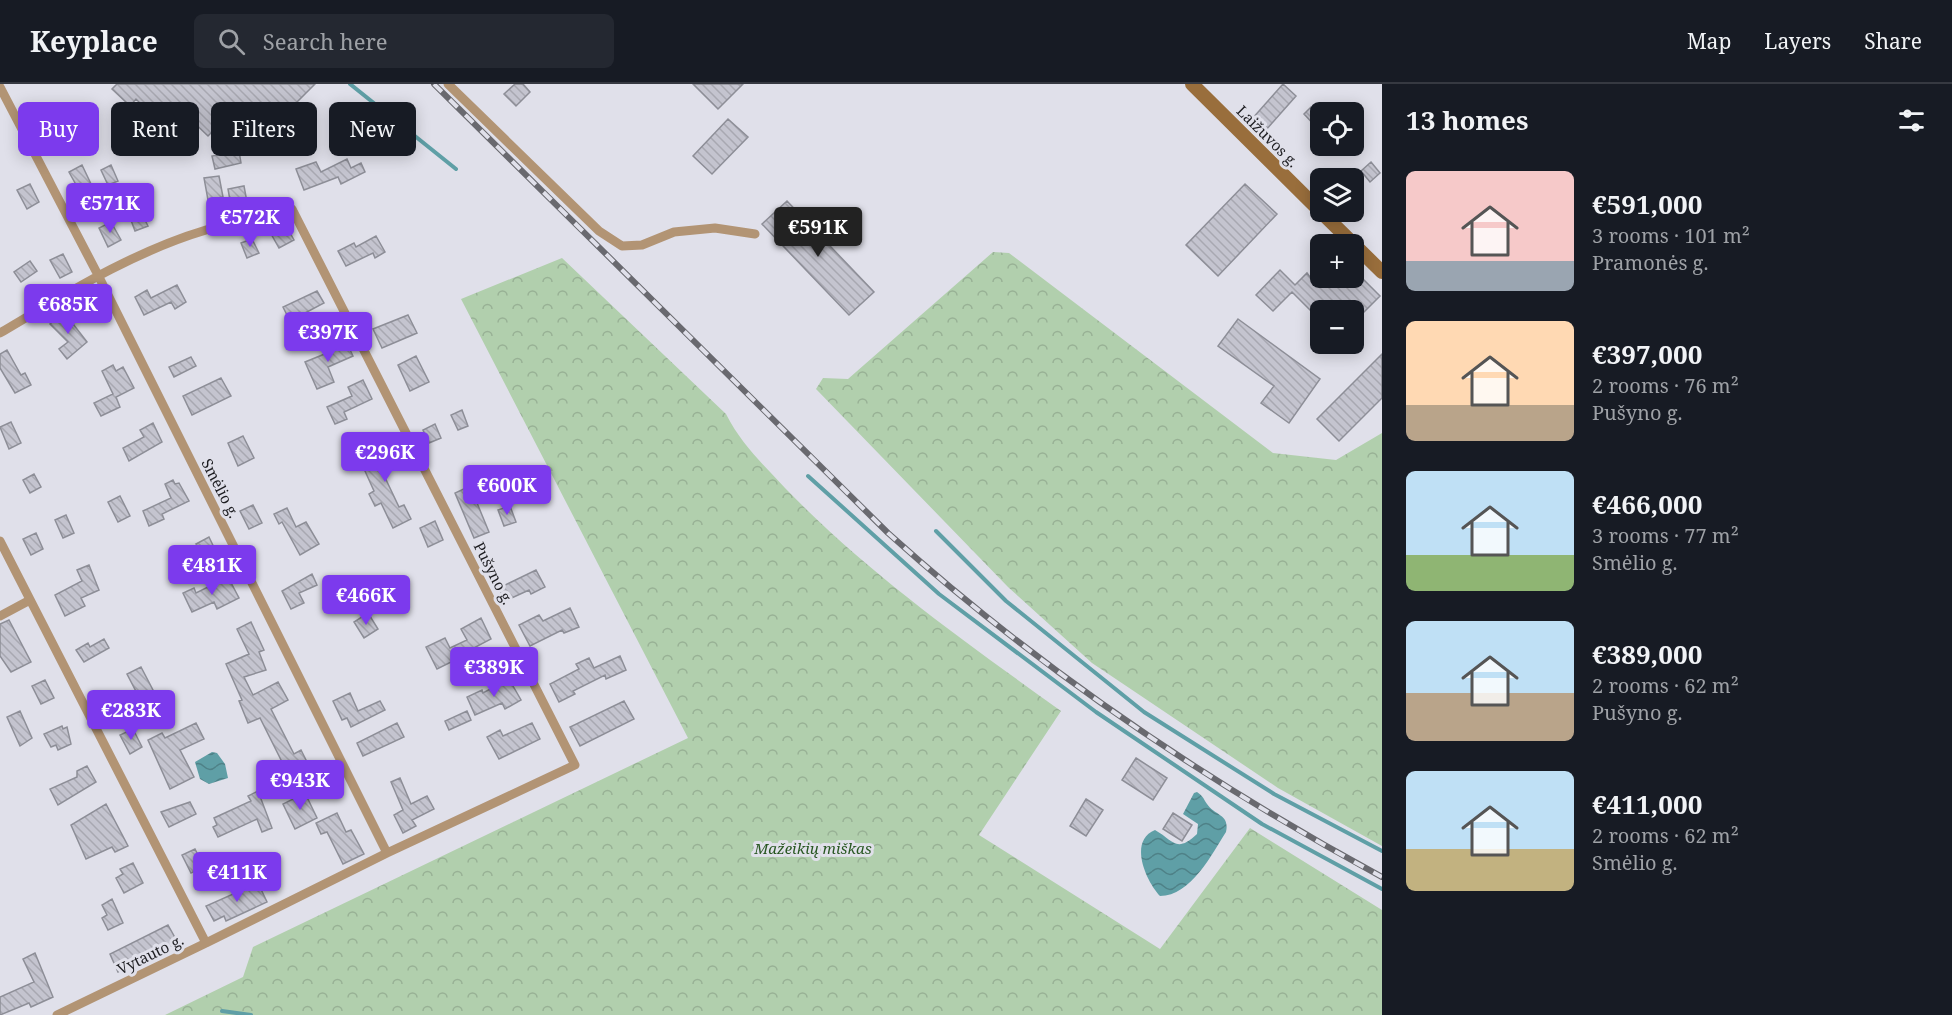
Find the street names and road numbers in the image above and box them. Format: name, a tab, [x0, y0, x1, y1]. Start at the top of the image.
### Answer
street label: Laižuvos g.	[1233, 101, 1303, 171]
street label: Smėlio g.	[198, 455, 244, 521]
street label: Pušyno g.	[470, 538, 518, 608]
street label: Vytauto g.	[113, 929, 187, 979]

